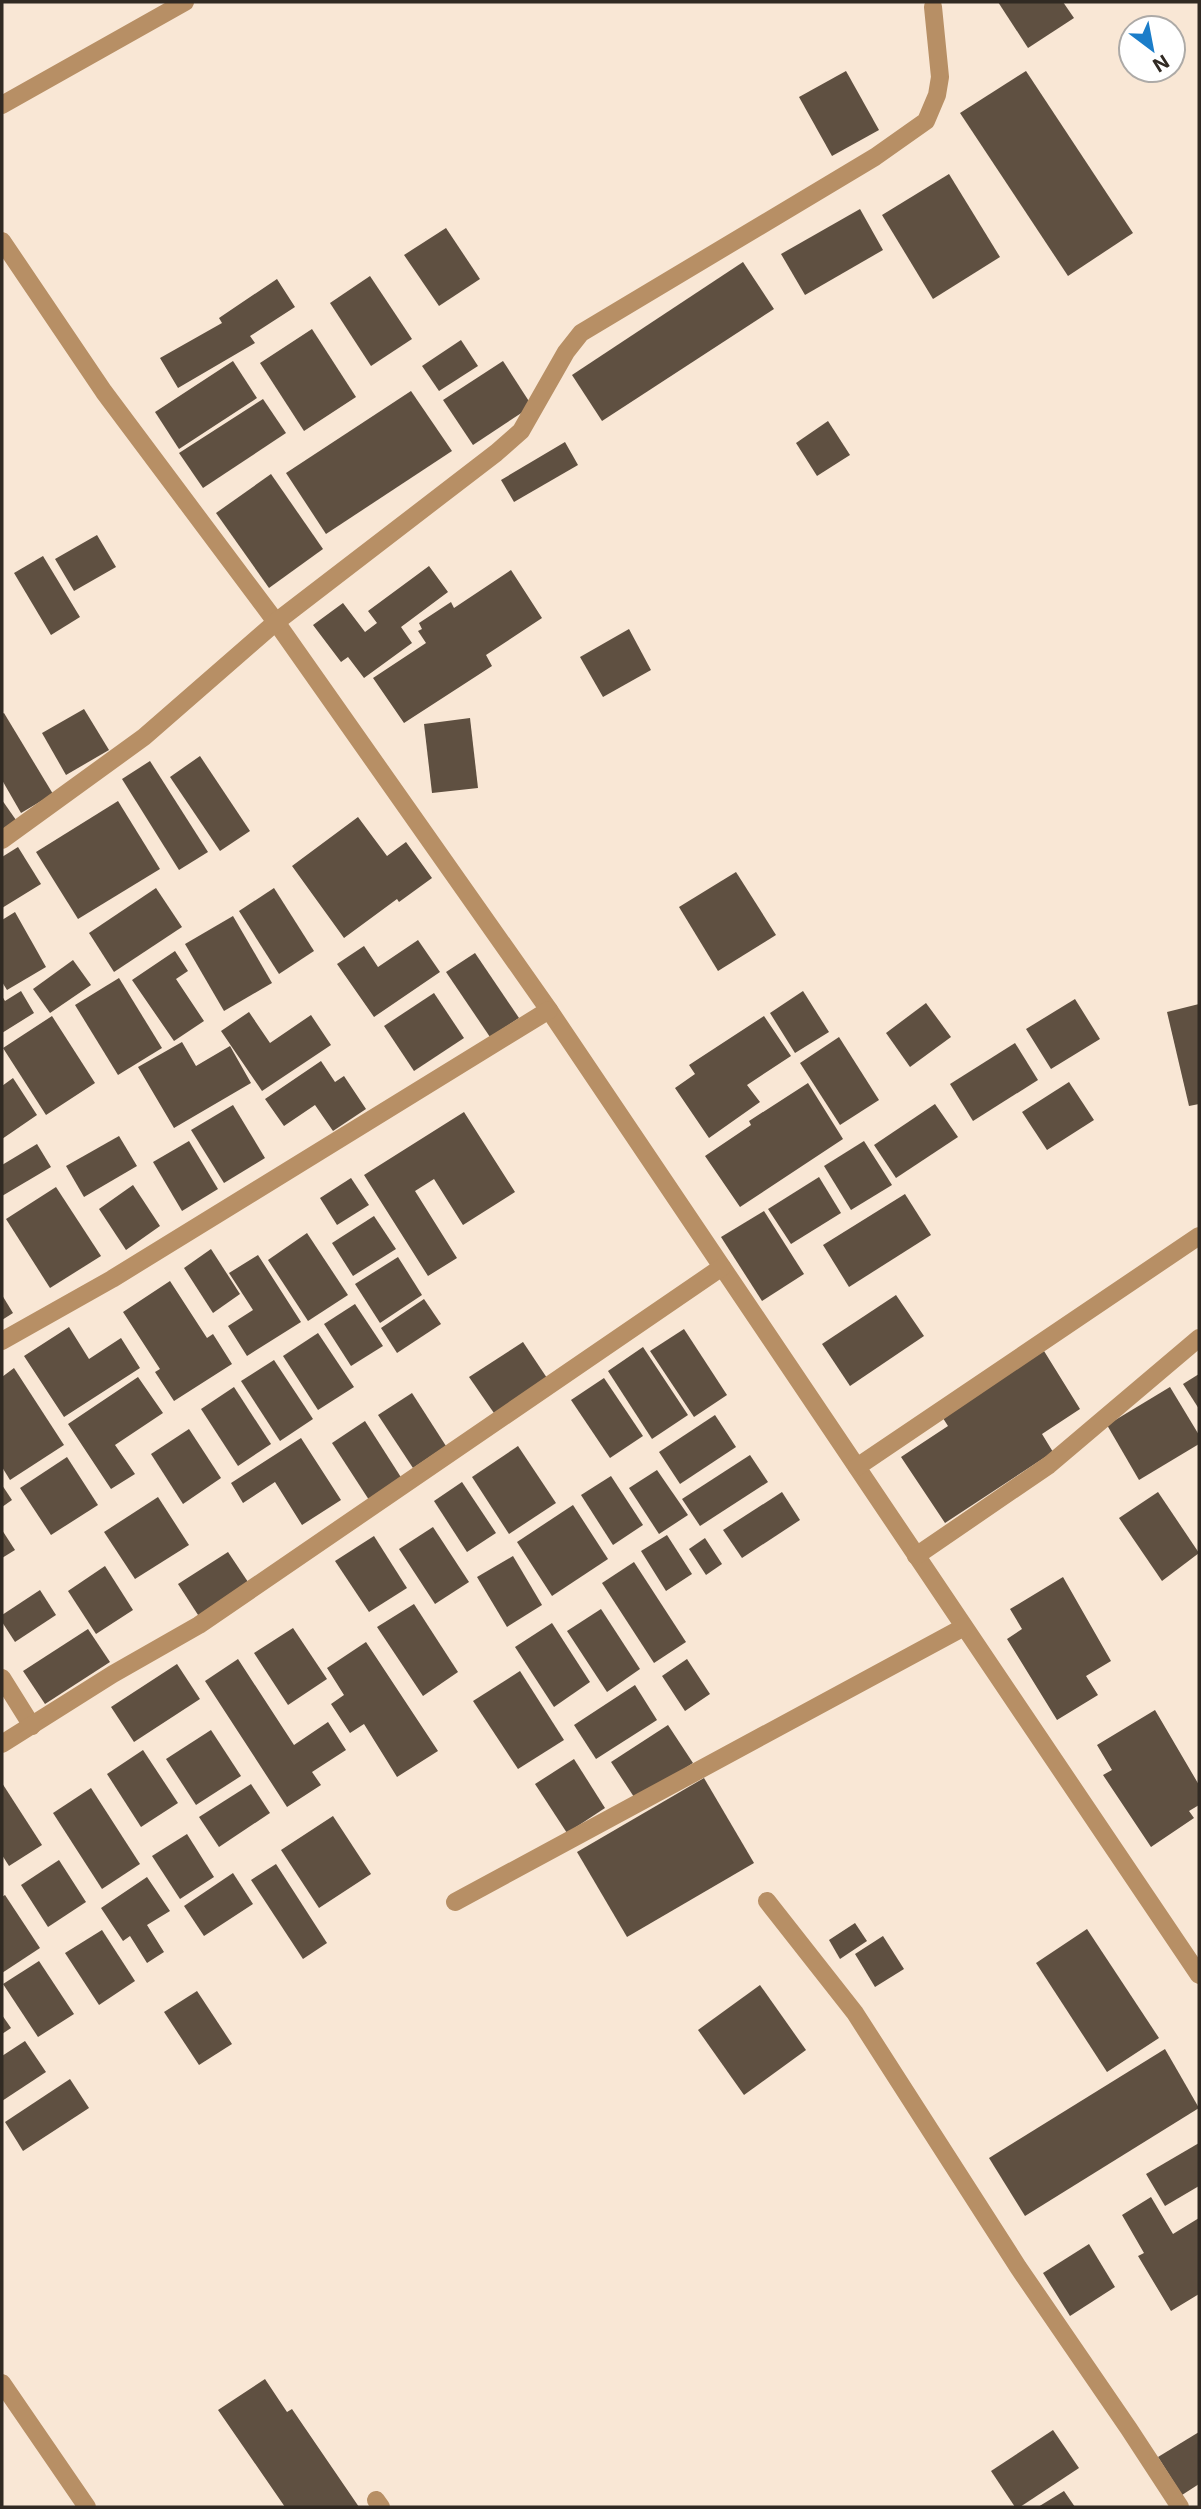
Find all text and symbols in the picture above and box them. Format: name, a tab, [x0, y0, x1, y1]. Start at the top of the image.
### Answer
north arrow	[1117, 14, 1187, 84]
text: N	[1149, 49, 1173, 77]

